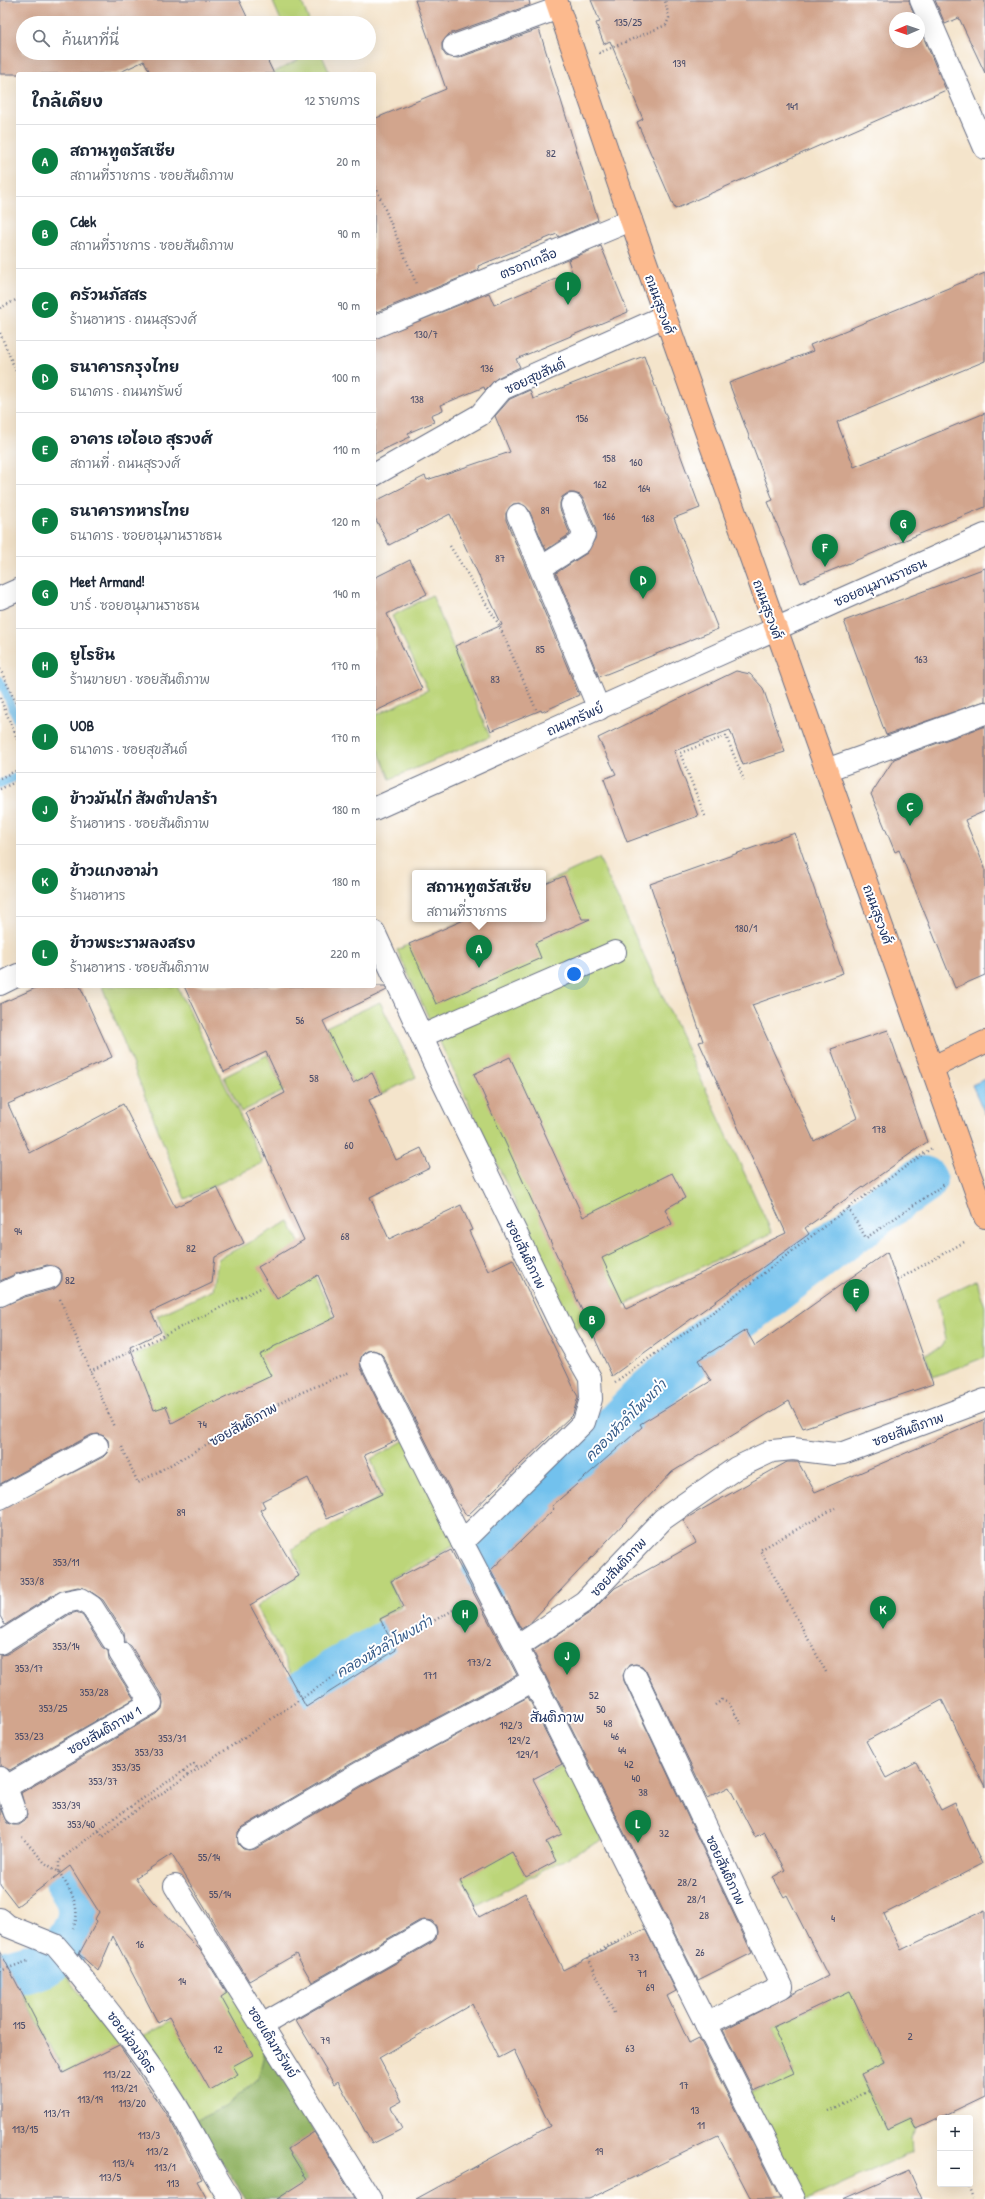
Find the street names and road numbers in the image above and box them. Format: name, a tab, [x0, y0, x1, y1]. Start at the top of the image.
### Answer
street label: ตรอกเกลือ	[497, 243, 559, 283]
street label: ถนนสุรวงศ์	[640, 272, 679, 338]
street label: ซอยสุขสันต์	[502, 354, 569, 399]
street label: ซอยอนุมานราชธน	[831, 553, 930, 611]
street label: ถนนสุรวงศ์	[748, 577, 787, 643]
street label: ถนนทรัพย์	[544, 698, 606, 740]
street label: ถนนสุรวงศ์	[858, 882, 897, 948]
street label: ซอยสันติภาพ	[502, 1216, 550, 1292]
street label: ซอยสันติภาพ	[206, 1398, 280, 1450]
street label: ซอยสันติภาพ	[870, 1408, 946, 1450]
street label: ซอยสันติภาพ	[586, 1533, 650, 1601]
street label: ซอยสันติภาพ 1	[64, 1701, 144, 1758]
street label: ซอยสันติภาพ	[702, 1832, 750, 1908]
street label: ซอยเติมทรัพย์	[244, 2003, 302, 2081]
street label: ซอยน้อมจิตร	[103, 2007, 161, 2077]

